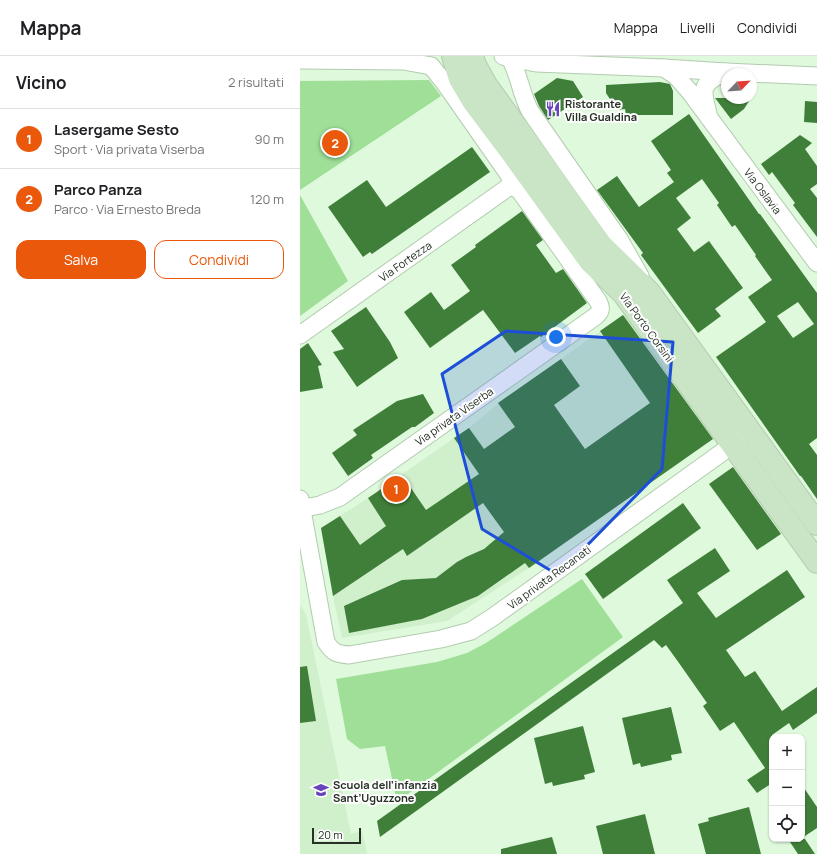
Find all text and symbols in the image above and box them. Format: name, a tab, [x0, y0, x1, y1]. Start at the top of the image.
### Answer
text: Mappa	[20, 15, 82, 41]
text: Mappa	[614, 18, 658, 37]
text: Livelli	[680, 18, 715, 37]
text: Condividi	[737, 18, 797, 37]
north arrow	[721, 68, 757, 104]
text: Vicino	[16, 71, 67, 94]
text: 2 risultati	[228, 73, 284, 91]
place label: Ristorante Villa Gualdina	[565, 96, 637, 124]
restaurant icon: Ristorante Villa Gualdina	[544, 100, 562, 118]
text: Lasergame Sesto	[54, 119, 179, 140]
pin: 2	[322, 128, 348, 158]
text: 1	[26, 130, 32, 148]
text: 90 m	[254, 130, 284, 148]
text: Sport · Via privata Viserba	[54, 140, 204, 158]
street label: Via Oslavia	[741, 165, 785, 217]
text: Parco Panza	[54, 179, 142, 200]
text: 2	[25, 190, 33, 208]
text: 120 m	[250, 190, 284, 208]
text: Parco · Via Ernesto Breda	[54, 200, 201, 218]
street label: Via Fortezza	[376, 237, 434, 285]
button: Salva	[16, 240, 146, 279]
button: Condividi	[154, 240, 284, 279]
street label: Via Porto Corsini	[617, 289, 677, 365]
your location	[546, 327, 566, 347]
street label: Via privata Viserba	[412, 383, 496, 449]
pin: 1	[383, 474, 409, 504]
street label: Via privata Recanati	[504, 542, 594, 612]
map controls	[769, 734, 805, 842]
button: +	[769, 734, 805, 770]
button: −	[769, 770, 805, 806]
place label: Scuola dell’infanzia Sant’Uguzzone	[333, 777, 437, 805]
school or university icon: Scuola dell’infanzia Sant’Uguzzone	[312, 781, 330, 799]
button: locate	[769, 806, 805, 842]
scale bar	[312, 826, 361, 845]
text: 20 m	[318, 827, 343, 842]

